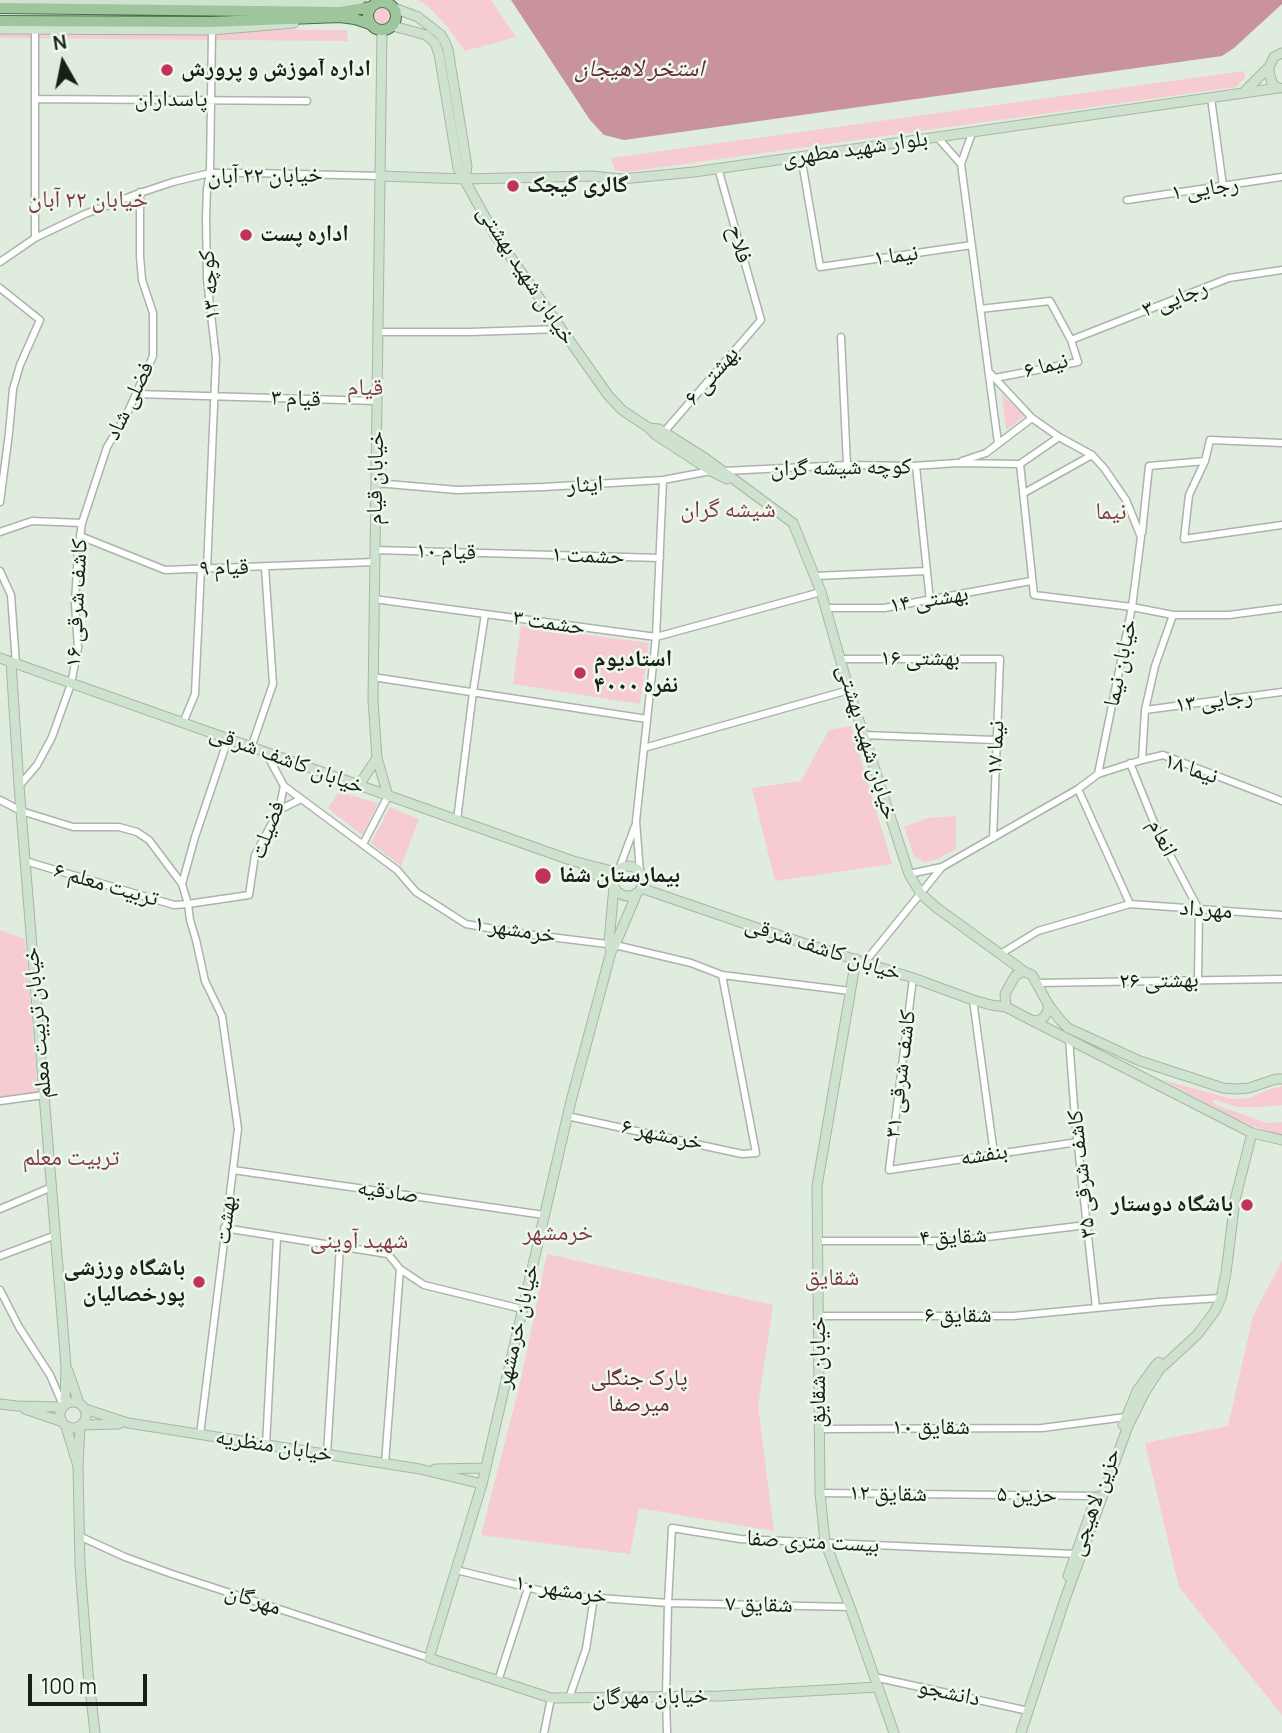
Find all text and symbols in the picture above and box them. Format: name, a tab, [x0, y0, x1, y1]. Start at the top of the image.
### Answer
north arrow	[28, 28, 98, 98]
text: N	[51, 28, 68, 56]
water label: استخر لاهیجان	[574, 55, 704, 83]
place label: اداره آموزش و پرورش	[181, 56, 371, 84]
marker: اداره آموزش و پرورش	[159, 62, 175, 78]
street label: پاسداران	[134, 86, 208, 114]
street label: بلوار شهید مطهری	[781, 125, 929, 173]
street label: خیابان ۲۲ آبان	[207, 161, 323, 191]
street label: رجایی ۱	[1169, 171, 1241, 207]
place label: گالری گیجک	[527, 172, 628, 200]
marker: گالری گیجک	[505, 178, 521, 194]
district label: خیابان ۲۲ آبان	[28, 186, 148, 214]
street label: خیابان شهید بهشتی	[471, 200, 581, 350]
place label: اداره پست	[260, 221, 349, 249]
street label: فلاح	[720, 222, 758, 266]
marker: اداره پست	[238, 227, 254, 243]
street label: نیما ۱	[872, 239, 920, 273]
street label: کوچه ۱۳	[193, 249, 227, 321]
street label: رجایی ۳	[1138, 274, 1212, 324]
street label: بهشتی ۶	[679, 341, 745, 411]
street label: نیما ۶	[1021, 347, 1071, 385]
street label: فضلی شاد	[99, 357, 161, 445]
district label: قیام	[347, 374, 383, 402]
street label: قیام ۳	[271, 384, 321, 414]
street label: خیابان قیام	[361, 431, 391, 525]
street label: کوچه شیشه گران	[770, 453, 912, 483]
street label: ایثار	[566, 470, 604, 500]
district label: شیشه گران	[680, 496, 776, 524]
district label: نیما	[1095, 498, 1127, 526]
street label: قیام ۱۰	[415, 537, 477, 567]
street label: کاشف شرقی ۱۶	[60, 538, 94, 668]
street label: حشمت ۱	[551, 541, 625, 571]
street label: قیام ۹	[199, 553, 249, 583]
street label: بهشتی ۱۴	[887, 580, 971, 620]
street label: حشمت ۳	[511, 604, 587, 642]
street label: خیابان نیما	[1098, 617, 1144, 709]
street label: بهشتی ۱۶	[880, 645, 960, 673]
place label: استادیوم ۴۰۰۰ نفره	[594, 646, 678, 700]
street label: خیابان شهید بهشتی	[830, 661, 904, 823]
marker: استادیوم ۴۰۰۰ نفره	[572, 665, 588, 681]
street label: رجایی ۱۳	[1173, 683, 1255, 719]
street label: خیابان کاشف شرقی	[206, 719, 368, 801]
street label: نیما ۱۷	[981, 720, 1011, 776]
street label: نیما ۱۸	[1160, 747, 1222, 791]
street label: فضیلت	[244, 797, 292, 863]
street label: انعام	[1141, 815, 1183, 861]
street label: تربیت معلم ۶	[50, 857, 162, 913]
place label: بیمارستان شفا	[559, 862, 680, 890]
marker: بیمارستان شفا	[533, 866, 553, 886]
street label: مهرداد	[1179, 894, 1233, 926]
street label: خرمشهر ۱	[472, 910, 558, 950]
street label: خیابان کاشف شرقی	[741, 911, 905, 987]
street label: خیابان تربیت معلم	[18, 946, 58, 1100]
street label: بهشتی ۲۶	[1119, 967, 1199, 995]
street label: کاشف شرقی ۳۱	[879, 1008, 923, 1140]
street label: کاشف شرقی ۳۵	[1062, 1108, 1102, 1240]
street label: خرمشهر ۶	[619, 1113, 705, 1157]
street label: بنفشه	[958, 1138, 1010, 1172]
district label: تربیت معلم	[22, 1144, 120, 1172]
street label: صادقیه	[356, 1174, 420, 1210]
place label: باشگاه دوستار	[1111, 1191, 1233, 1219]
street label: بهشت	[209, 1194, 243, 1246]
marker: باشگاه دوستار	[1239, 1197, 1255, 1213]
district label: خرمشهر	[523, 1219, 593, 1247]
street label: شقایق ۴	[919, 1221, 987, 1253]
district label: شهید آوینی	[310, 1227, 408, 1255]
place label: باشگاه ورزشی پورخصالیان	[63, 1255, 185, 1309]
street label: خیابان خرمشهر	[490, 1261, 546, 1391]
district label: شقایق	[805, 1264, 859, 1292]
marker: باشگاه ورزشی پورخصالیان	[191, 1274, 207, 1290]
street label: شقایق ۶	[924, 1302, 992, 1330]
street label: خیابان شقایق	[805, 1316, 833, 1428]
park label: پارک جنگلی میرصفا	[590, 1365, 688, 1419]
street label: شقایق ۱۰	[892, 1414, 970, 1442]
street label: خیابان منظریه	[213, 1423, 335, 1469]
street label: حزین لاهیجی	[1063, 1444, 1127, 1560]
street label: شقایق ۱۲	[849, 1480, 927, 1508]
street label: حزین ۵	[997, 1481, 1057, 1509]
street label: بیست متری صفا	[746, 1525, 880, 1559]
street label: خرمشهر ۱۰	[513, 1569, 609, 1611]
street label: مهرگان	[221, 1578, 285, 1622]
street label: شقایق ۷	[725, 1591, 793, 1619]
scale bar	[32, 1660, 150, 1704]
text: 100 m	[41, 1672, 97, 1700]
street label: دانشجو	[915, 1673, 983, 1713]
street label: خیابان مهرگان	[592, 1682, 708, 1712]

